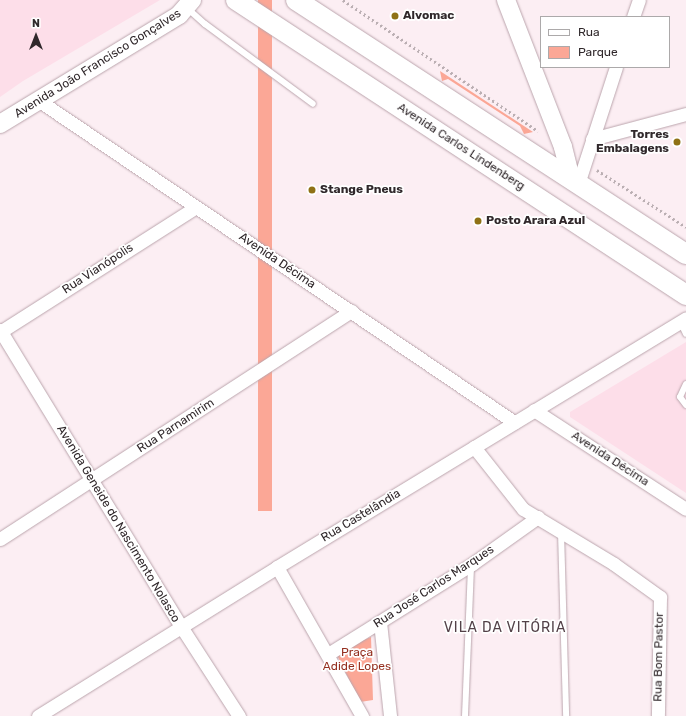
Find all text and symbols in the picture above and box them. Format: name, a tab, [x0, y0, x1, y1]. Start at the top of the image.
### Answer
street label: Avenida João Francisco Gonçalves	[12, 7, 184, 121]
place label: Alvomac	[403, 9, 454, 23]
marker: Alvomac	[390, 11, 400, 21]
north arrow	[16, 16, 56, 56]
legend	[540, 16, 670, 68]
text: N	[32, 17, 40, 30]
text: Rua	[578, 25, 600, 39]
text: Parque	[578, 45, 618, 59]
street label: Avenida Carlos Lindenberg	[394, 100, 528, 194]
place label: Torres Embalagens	[596, 128, 669, 156]
marker: Torres Embalagens	[672, 137, 682, 147]
place label: Stange Pneus	[320, 183, 403, 197]
marker: Stange Pneus	[307, 185, 317, 195]
place label: Posto Arara Azul	[486, 214, 586, 228]
marker: Posto Arara Azul	[473, 216, 483, 226]
street label: Avenida Décima	[236, 230, 318, 292]
street label: Rua Vianópolis	[60, 241, 136, 297]
street label: Rua Parnamirim	[135, 396, 217, 456]
street label: Avenida Geneide do Nascimento Nolasco	[53, 423, 183, 625]
street label: Avenida Décima	[569, 429, 651, 489]
street label: Rua Castelândia	[319, 487, 403, 545]
street label: Rua José Carlos Marques	[371, 543, 497, 631]
street label: Rua Bom Pastor	[651, 612, 667, 702]
district label: VILA DA VITÓRIA	[443, 620, 567, 636]
park label: Praça Adide Lopes	[323, 646, 391, 674]

